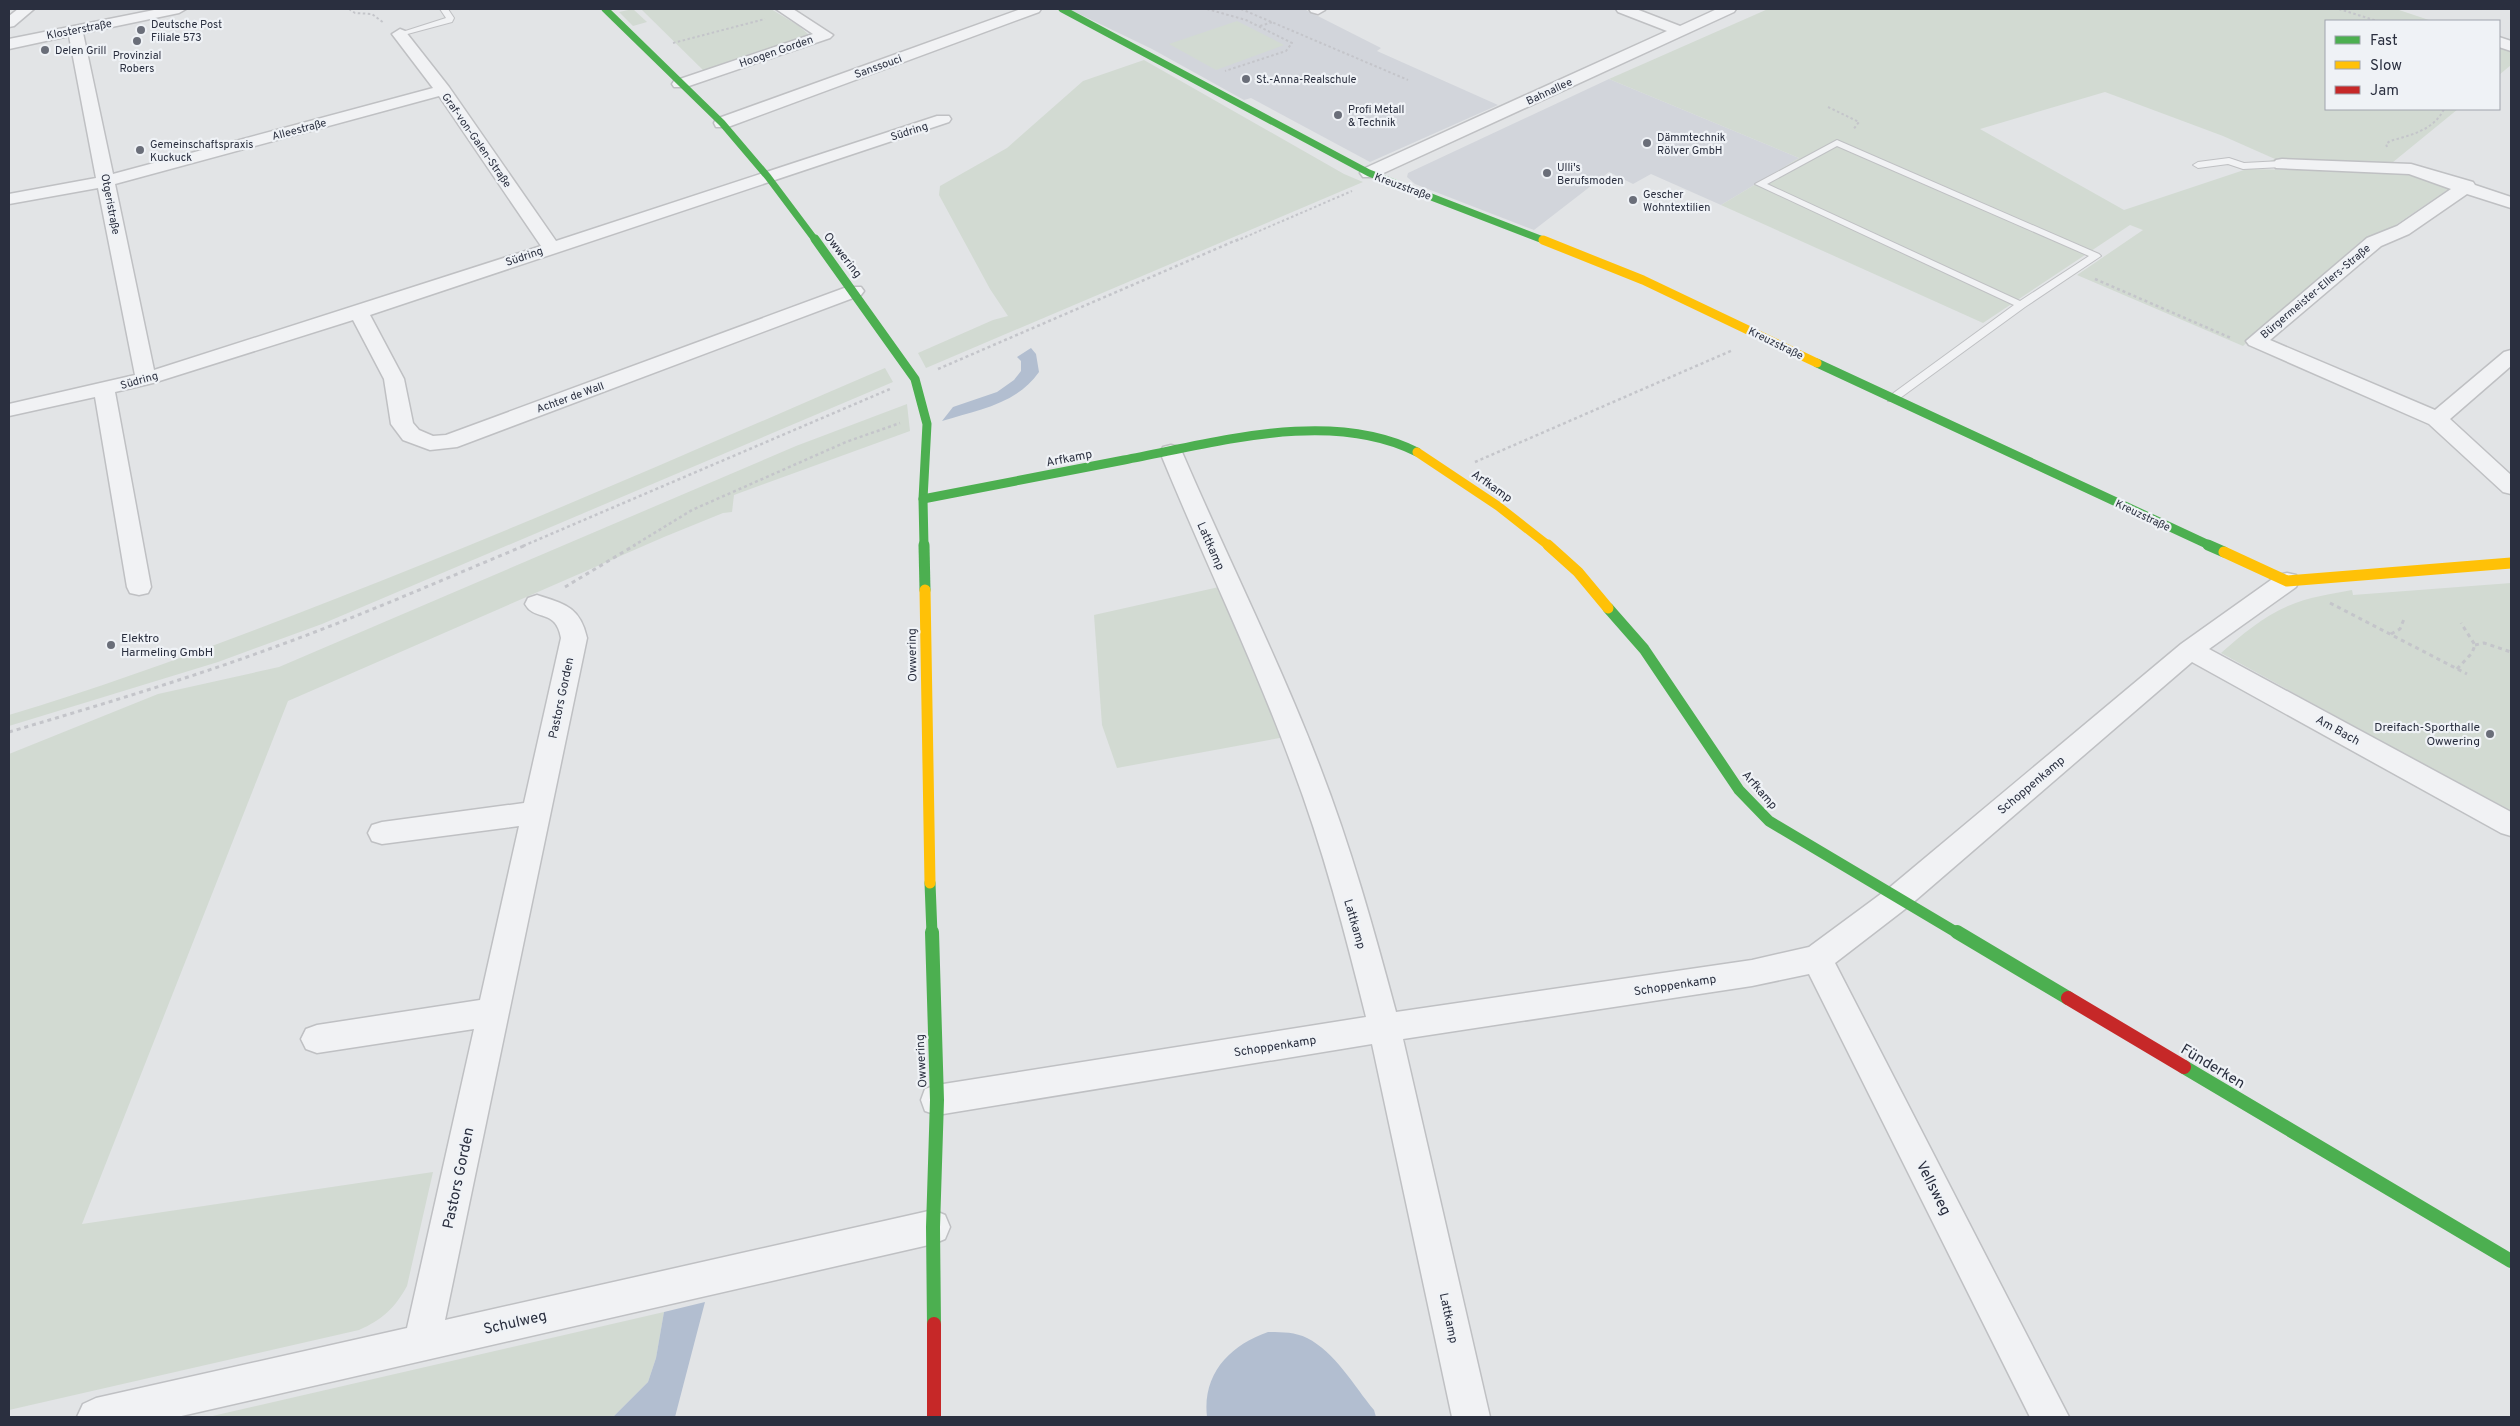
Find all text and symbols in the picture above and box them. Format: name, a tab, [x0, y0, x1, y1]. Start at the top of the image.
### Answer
street label: Klosterstraße	[45, 17, 113, 43]
place label: Deutsche Post Filiale 573	[151, 18, 222, 45]
legend	[2325, 20, 2500, 110]
marker: Deutsche Post Filiale 573	[135, 24, 147, 36]
text: Fast	[2370, 32, 2398, 51]
street label: Hoogen Gorden	[737, 33, 815, 71]
marker: Provinzial Robers	[131, 35, 143, 47]
marker: Delen Grill	[39, 44, 51, 56]
place label: Delen Grill	[55, 44, 106, 58]
place label: Provinzial Robers	[113, 49, 161, 76]
street label: Sanssouci	[853, 52, 904, 82]
text: Slow	[2370, 57, 2402, 76]
marker: St.-Anna-Realschule	[1240, 73, 1252, 85]
place label: St.-Anna-Realschule	[1256, 73, 1357, 87]
street label: Bahnallee	[1524, 75, 1575, 109]
text: Jam	[2370, 82, 2399, 101]
street label: Graf-von-Galen-Straße	[438, 91, 514, 191]
place label: Profi Metall & Technik	[1348, 103, 1404, 130]
marker: Profi Metall & Technik	[1332, 109, 1344, 121]
street label: Alleestraße	[271, 116, 328, 144]
street label: Südring	[889, 119, 930, 145]
place label: Dämmtechnik Rölver GmbH	[1657, 131, 1726, 158]
marker: Dämmtechnik Rölver GmbH	[1641, 137, 1653, 149]
place label: Gemeinschaftspraxis Kuckuck	[150, 138, 253, 165]
marker: Gemeinschaftspraxis Kuckuck	[134, 144, 146, 156]
place label: Ulli's Berufsmoden	[1557, 161, 1623, 188]
marker: Ulli's Berufsmoden	[1541, 167, 1553, 179]
street label: Kreuzstraße	[1372, 170, 1433, 204]
street label: Otgeristraße	[97, 172, 123, 236]
place label: Gescher Wohntextilien	[1643, 188, 1710, 215]
marker: Gescher Wohntextilien	[1627, 194, 1639, 206]
street label: Owwering	[819, 230, 865, 282]
street label: Bürgermeister-Ellers-Straße	[2258, 242, 2374, 342]
street label: Südring	[504, 244, 545, 270]
street label: Kreuzstraße	[1746, 325, 1805, 363]
street label: Südring	[119, 369, 160, 393]
street label: Achter de Wall	[535, 379, 606, 417]
street label: Arfkamp	[1045, 447, 1094, 471]
street label: Arfkamp	[1468, 467, 1515, 507]
street label: Kreuzstraße	[2113, 497, 2173, 535]
street label: Lattkamp	[1192, 520, 1228, 573]
street label: Owwering	[905, 628, 921, 682]
place label: Elektro Harmeling GmbH	[121, 631, 213, 661]
marker: Elektro Harmeling GmbH	[105, 639, 117, 651]
street label: Pastors Gorden	[546, 656, 578, 740]
street label: Am Bach	[2312, 712, 2363, 750]
place label: Dreifach-Sporthalle Owwering	[2374, 720, 2480, 750]
marker: Dreifach-Sporthalle Owwering	[2484, 728, 2496, 740]
street label: Schoppenkamp	[1995, 753, 2069, 819]
street label: Arfkamp	[1738, 768, 1781, 814]
street label: Lattkamp	[1339, 897, 1369, 951]
street label: Schoppenkamp	[1633, 972, 1718, 1000]
street label: Schoppenkamp	[1233, 1033, 1318, 1061]
street label: Owwering	[913, 1034, 931, 1088]
street label: Fünderken	[2177, 1041, 2248, 1094]
street label: Pastors Gorden	[439, 1126, 479, 1231]
street label: Vellsweg	[1911, 1158, 1954, 1219]
street label: Lattkamp	[1435, 1292, 1461, 1345]
street label: Schulweg	[482, 1307, 549, 1340]

